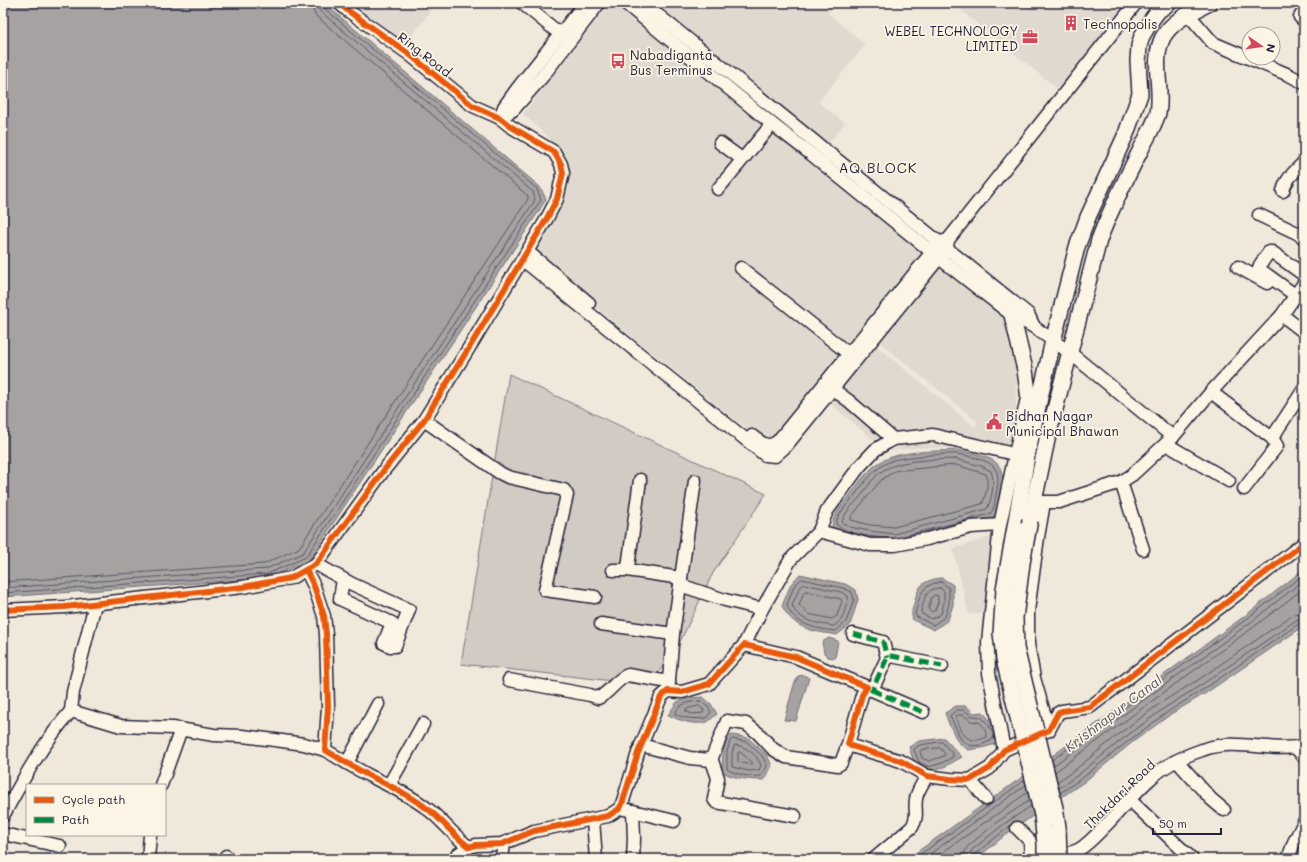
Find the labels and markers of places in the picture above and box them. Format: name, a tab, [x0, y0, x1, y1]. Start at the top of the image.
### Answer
building icon: Technopolis	[1062, 14, 1080, 32]
place label: Technopolis	[1083, 15, 1157, 32]
place label: WEBEL TECHNOLOGY LIMITED	[884, 22, 1018, 54]
office icon: WEBEL TECHNOLOGY LIMITED	[1021, 28, 1039, 46]
place label: Nabadiganta Bus Terminus	[630, 46, 713, 78]
bus stop icon: Nabadiganta Bus Terminus	[609, 52, 627, 70]
place label: Bidhan Nagar Municipal Bhawan	[1006, 407, 1119, 439]
public building icon: Bidhan Nagar Municipal Bhawan	[985, 413, 1003, 431]

